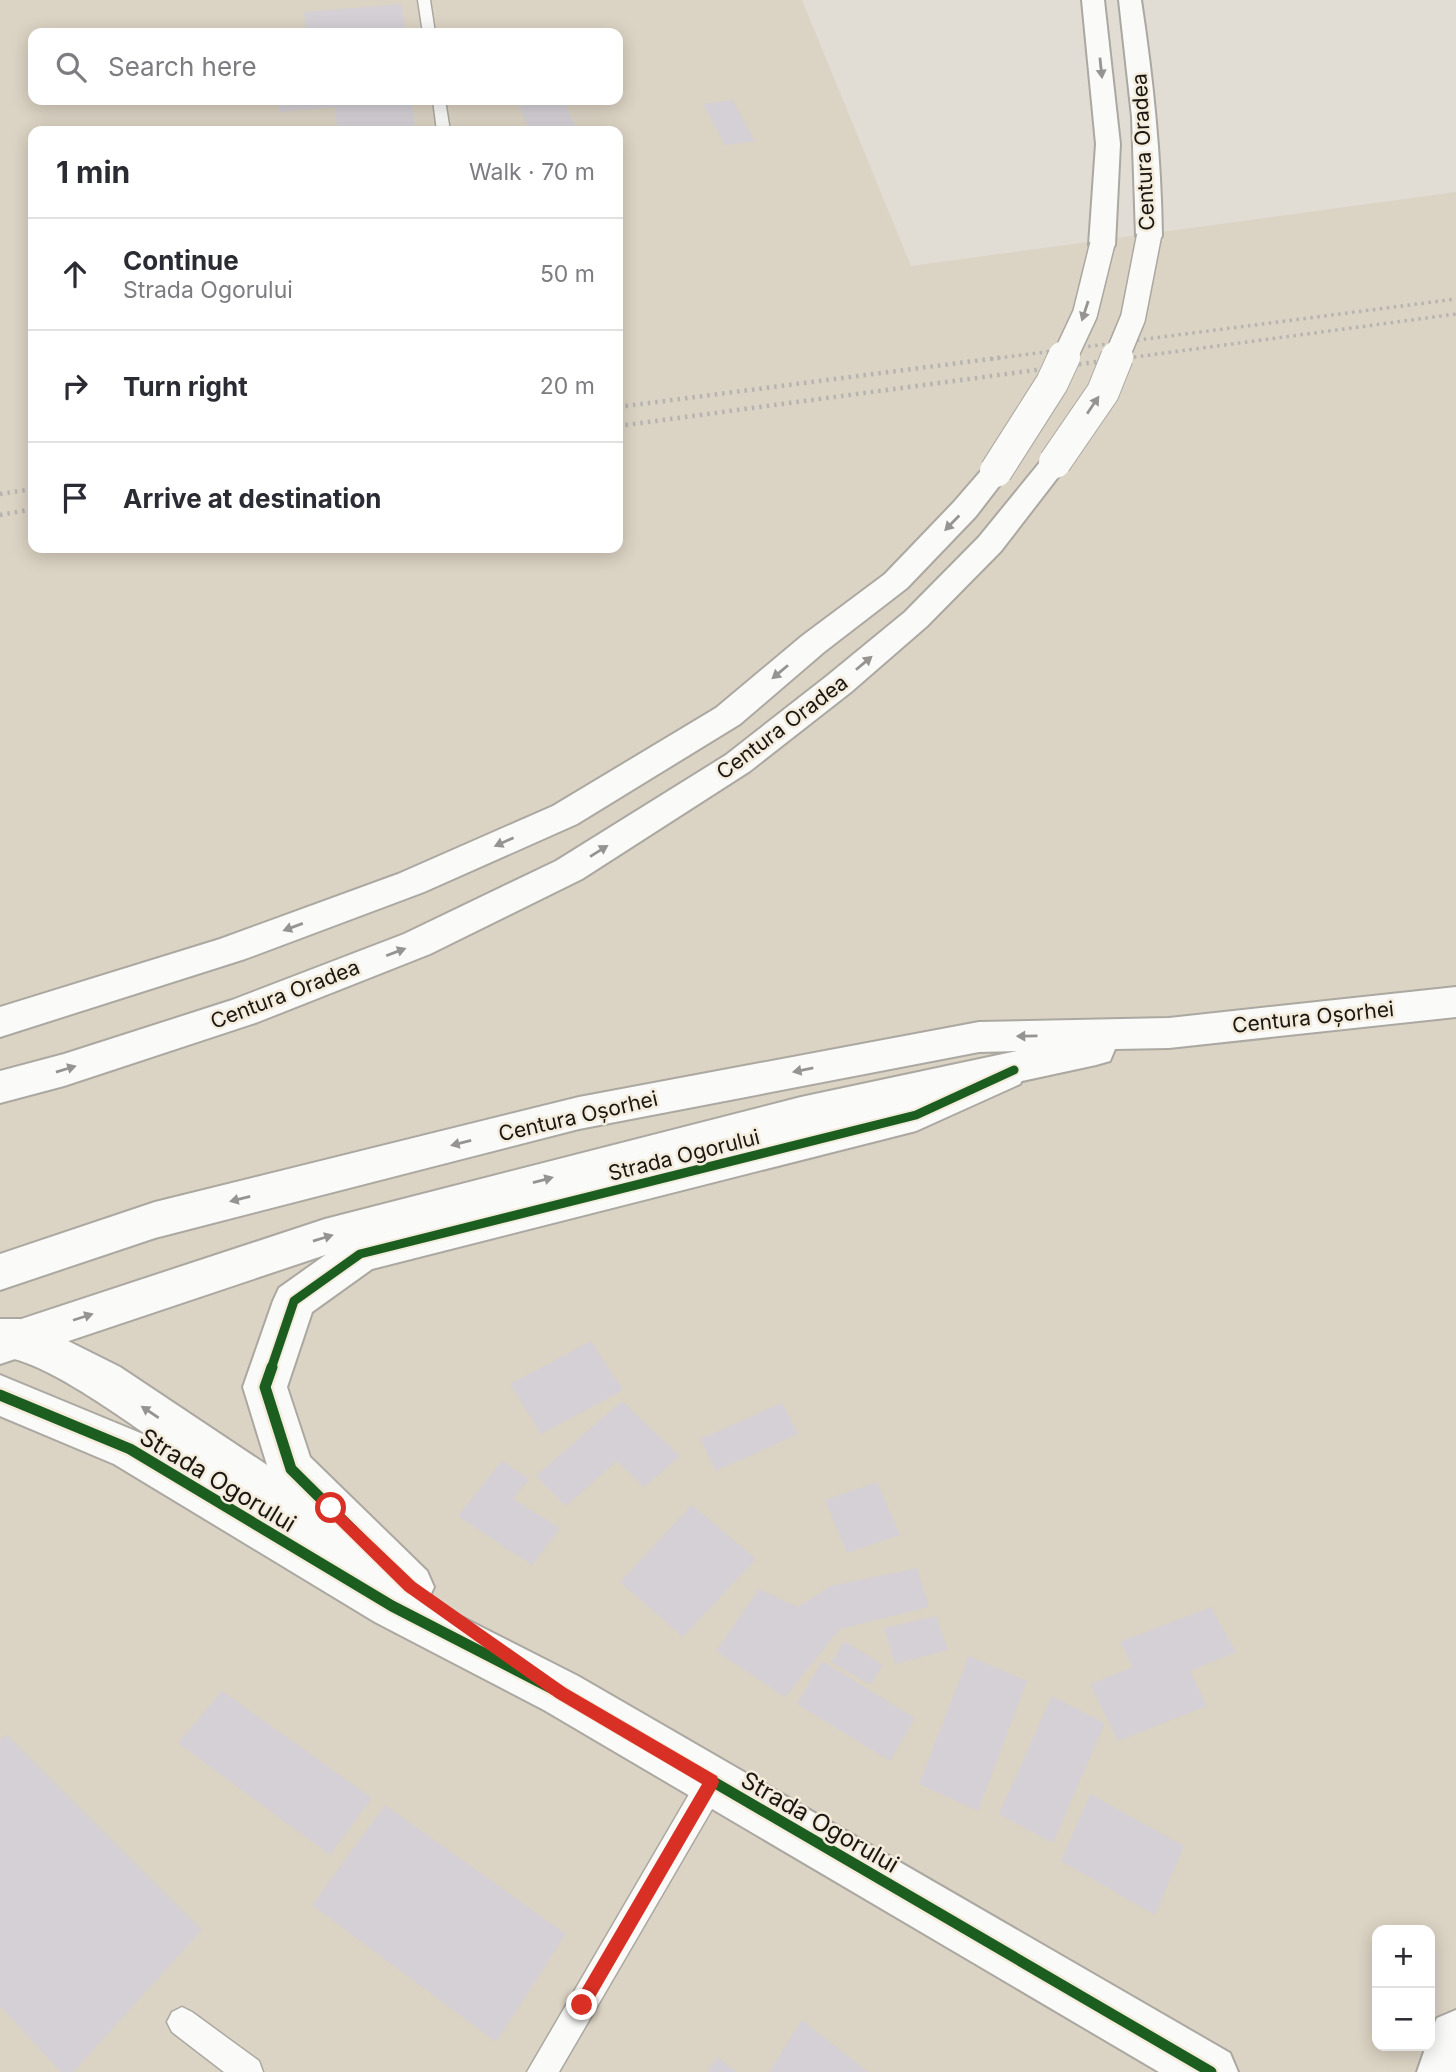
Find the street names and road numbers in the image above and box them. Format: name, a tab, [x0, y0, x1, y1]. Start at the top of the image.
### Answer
street label: Centura Oradea	[1126, 73, 1160, 231]
street label: Centura Oradea	[711, 670, 853, 784]
street label: Centura Oradea	[207, 954, 363, 1034]
street label: Centura Oșorhei	[1231, 996, 1395, 1038]
street label: Centura Oșorhei	[496, 1086, 660, 1146]
street label: Strada Ogorului	[606, 1124, 762, 1186]
street label: Strada Ogorului	[135, 1422, 301, 1538]
street label: Strada Ogorului	[736, 1765, 904, 1879]

